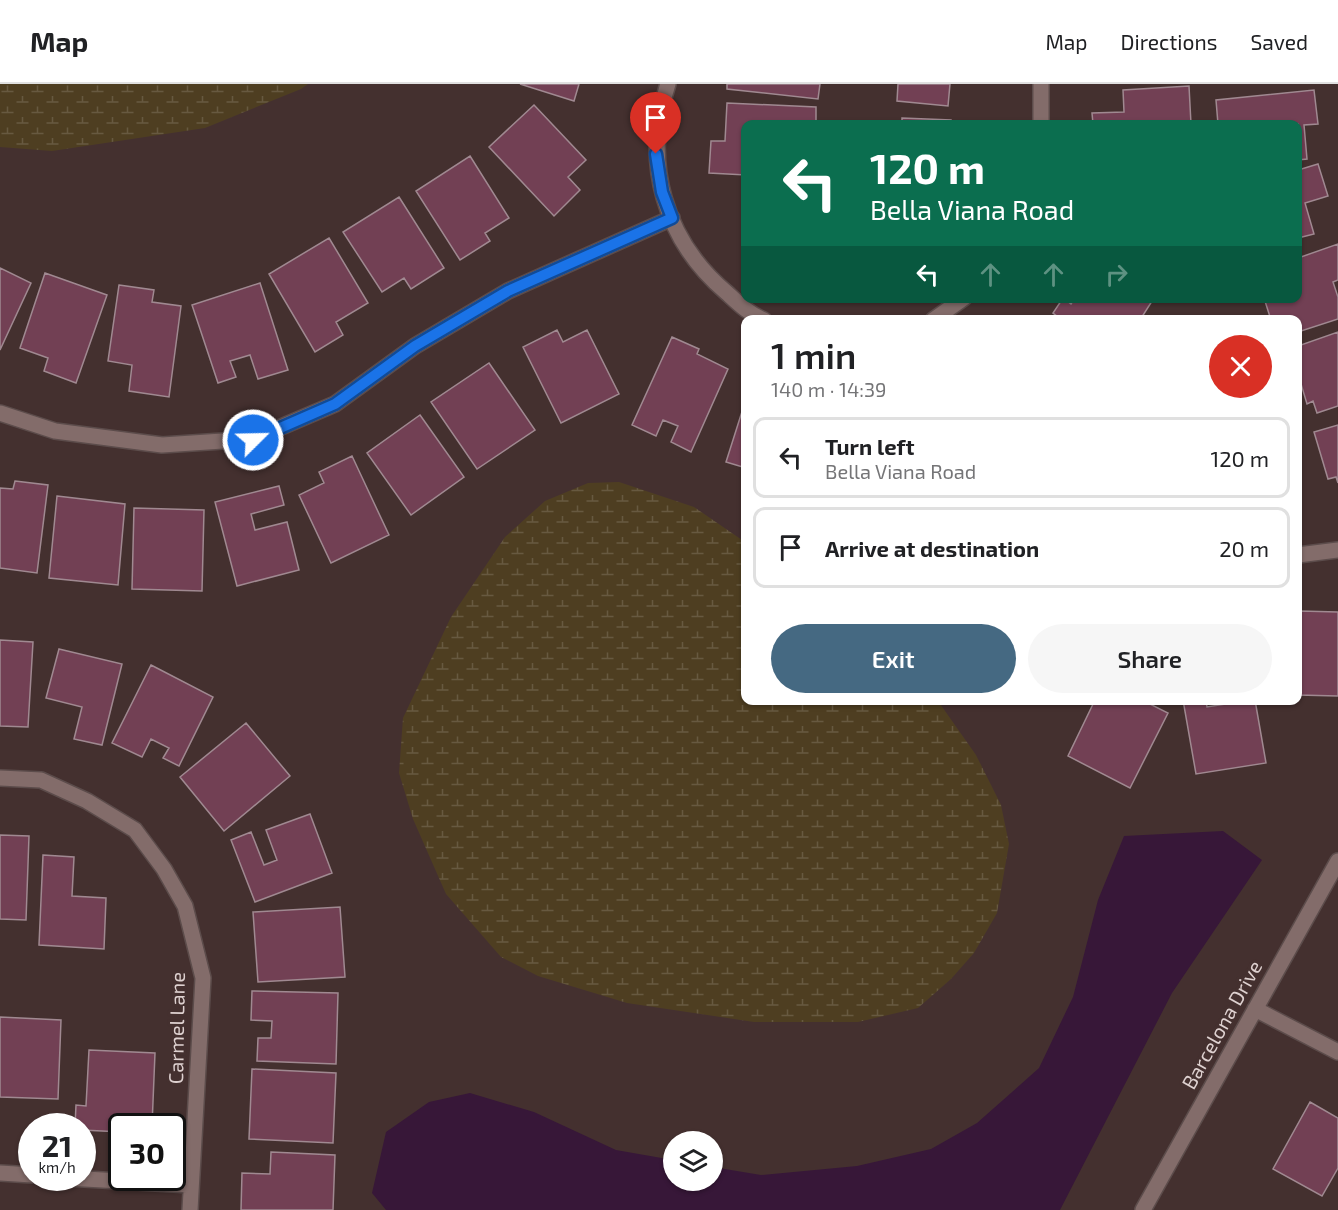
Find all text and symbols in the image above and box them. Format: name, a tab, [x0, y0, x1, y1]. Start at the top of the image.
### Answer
text: Map	[30, 24, 88, 58]
text: Map	[1045, 29, 1088, 54]
text: Directions	[1121, 29, 1217, 54]
text: Saved	[1250, 29, 1308, 54]
pin	[630, 92, 681, 154]
icon: arrive	[639, 101, 672, 134]
text: 120 m	[870, 142, 985, 192]
icon: left	[771, 144, 849, 222]
text: Bella Viana Road	[870, 193, 1074, 225]
icon: left	[911, 258, 944, 291]
icon: ahead	[974, 258, 1007, 291]
icon: ahead	[1037, 258, 1070, 291]
icon: right	[1100, 258, 1133, 291]
text: 1 min	[771, 333, 856, 376]
button: close	[1209, 335, 1272, 398]
text: 140 m · 14:39	[771, 377, 886, 401]
position arrow	[221, 408, 285, 472]
text: Turn left	[825, 433, 914, 459]
icon: left	[774, 441, 807, 474]
text: 120 m	[1210, 445, 1269, 471]
text: Bella Viana Road	[825, 459, 976, 483]
icon: arrive	[774, 531, 807, 564]
text: Arrive at destination	[825, 535, 1039, 561]
text: 20 m	[1219, 535, 1269, 561]
button: Exit	[771, 624, 1016, 693]
button: Share	[1028, 624, 1272, 693]
street label: Barcelona Drive	[1176, 956, 1266, 1093]
street label: Carmel Lane	[163, 972, 189, 1084]
speed limit sign: 30	[108, 1113, 186, 1191]
text: 21	[42, 1127, 72, 1163]
map controls	[663, 1131, 723, 1191]
button: layers	[663, 1131, 723, 1191]
text: km/h	[38, 1158, 76, 1176]

